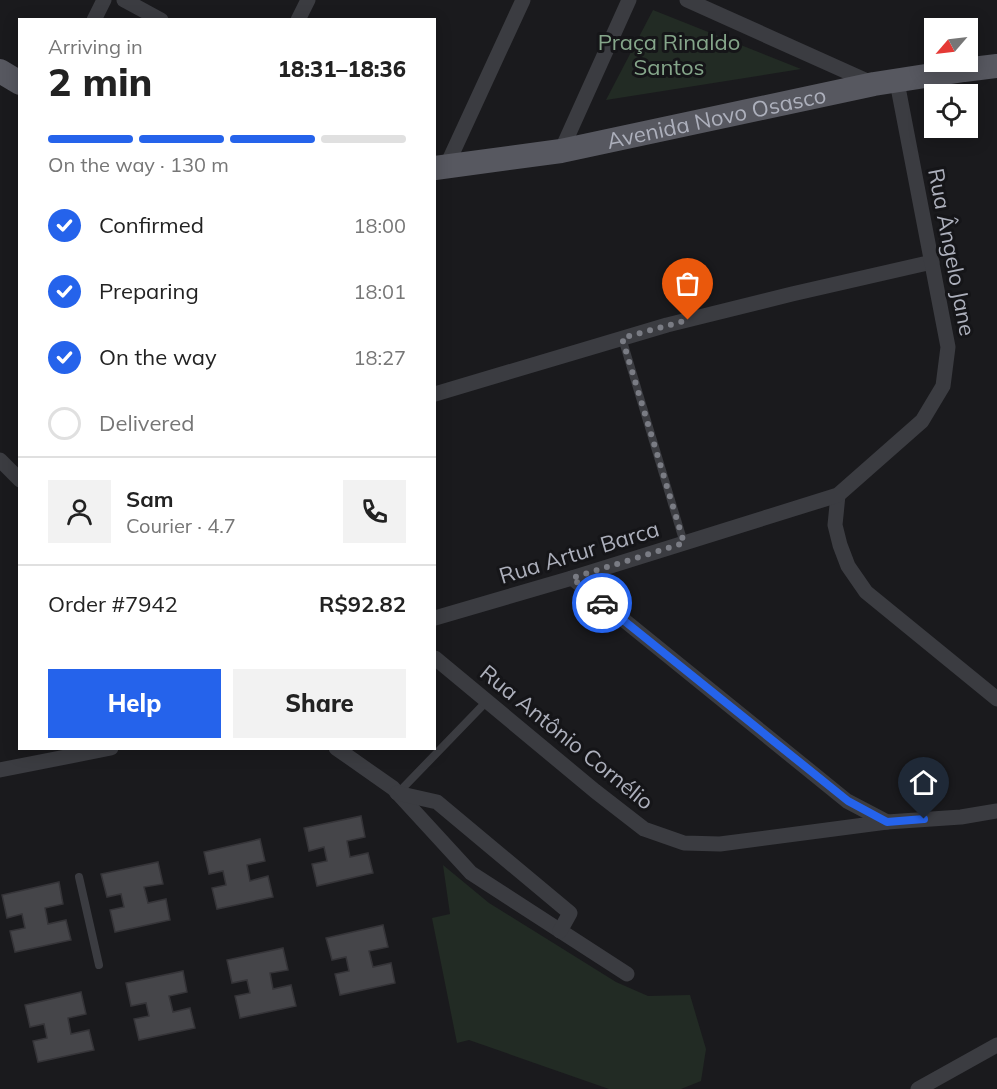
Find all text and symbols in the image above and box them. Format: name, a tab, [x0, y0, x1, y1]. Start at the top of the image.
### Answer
north arrow	[924, 18, 978, 72]
map controls	[924, 18, 978, 138]
park label: Praça Rinaldo Santos	[598, 28, 740, 81]
text: Arriving in	[48, 34, 143, 59]
text: 18:31–18:36	[278, 55, 406, 83]
text: 2 min	[48, 57, 153, 106]
street label: Avenida Novo Osasco	[604, 81, 828, 155]
button: locate	[924, 84, 978, 138]
text: On the way · 130 m	[48, 152, 229, 177]
street label: Rua Ângelo Jane	[922, 166, 982, 338]
icon: check	[48, 209, 81, 242]
text: Confirmed	[99, 211, 204, 239]
text: 18:00	[353, 213, 406, 238]
pin	[662, 258, 713, 320]
icon: bag	[671, 267, 704, 300]
icon: check	[48, 275, 81, 308]
text: Preparing	[99, 277, 199, 305]
text: 18:01	[353, 279, 406, 304]
icon: check	[48, 341, 81, 374]
text: On the way	[99, 343, 217, 371]
text: 18:27	[353, 345, 406, 370]
text: Delivered	[99, 409, 194, 437]
button: person	[48, 480, 111, 543]
button: phone	[343, 480, 406, 543]
text: Sam	[126, 485, 174, 513]
text: Courier · 4.7	[126, 513, 236, 538]
street label: Rua Artur Barca	[496, 514, 662, 590]
courier	[572, 573, 632, 633]
icon: car	[586, 587, 619, 620]
text: Order #7942	[48, 590, 178, 618]
text: R$92.82	[319, 590, 406, 618]
street label: Rua Antônio Cornélio	[475, 658, 659, 816]
button: Help	[48, 669, 221, 738]
button: Share	[233, 669, 406, 738]
pin	[898, 757, 949, 819]
icon: home	[907, 766, 940, 799]

